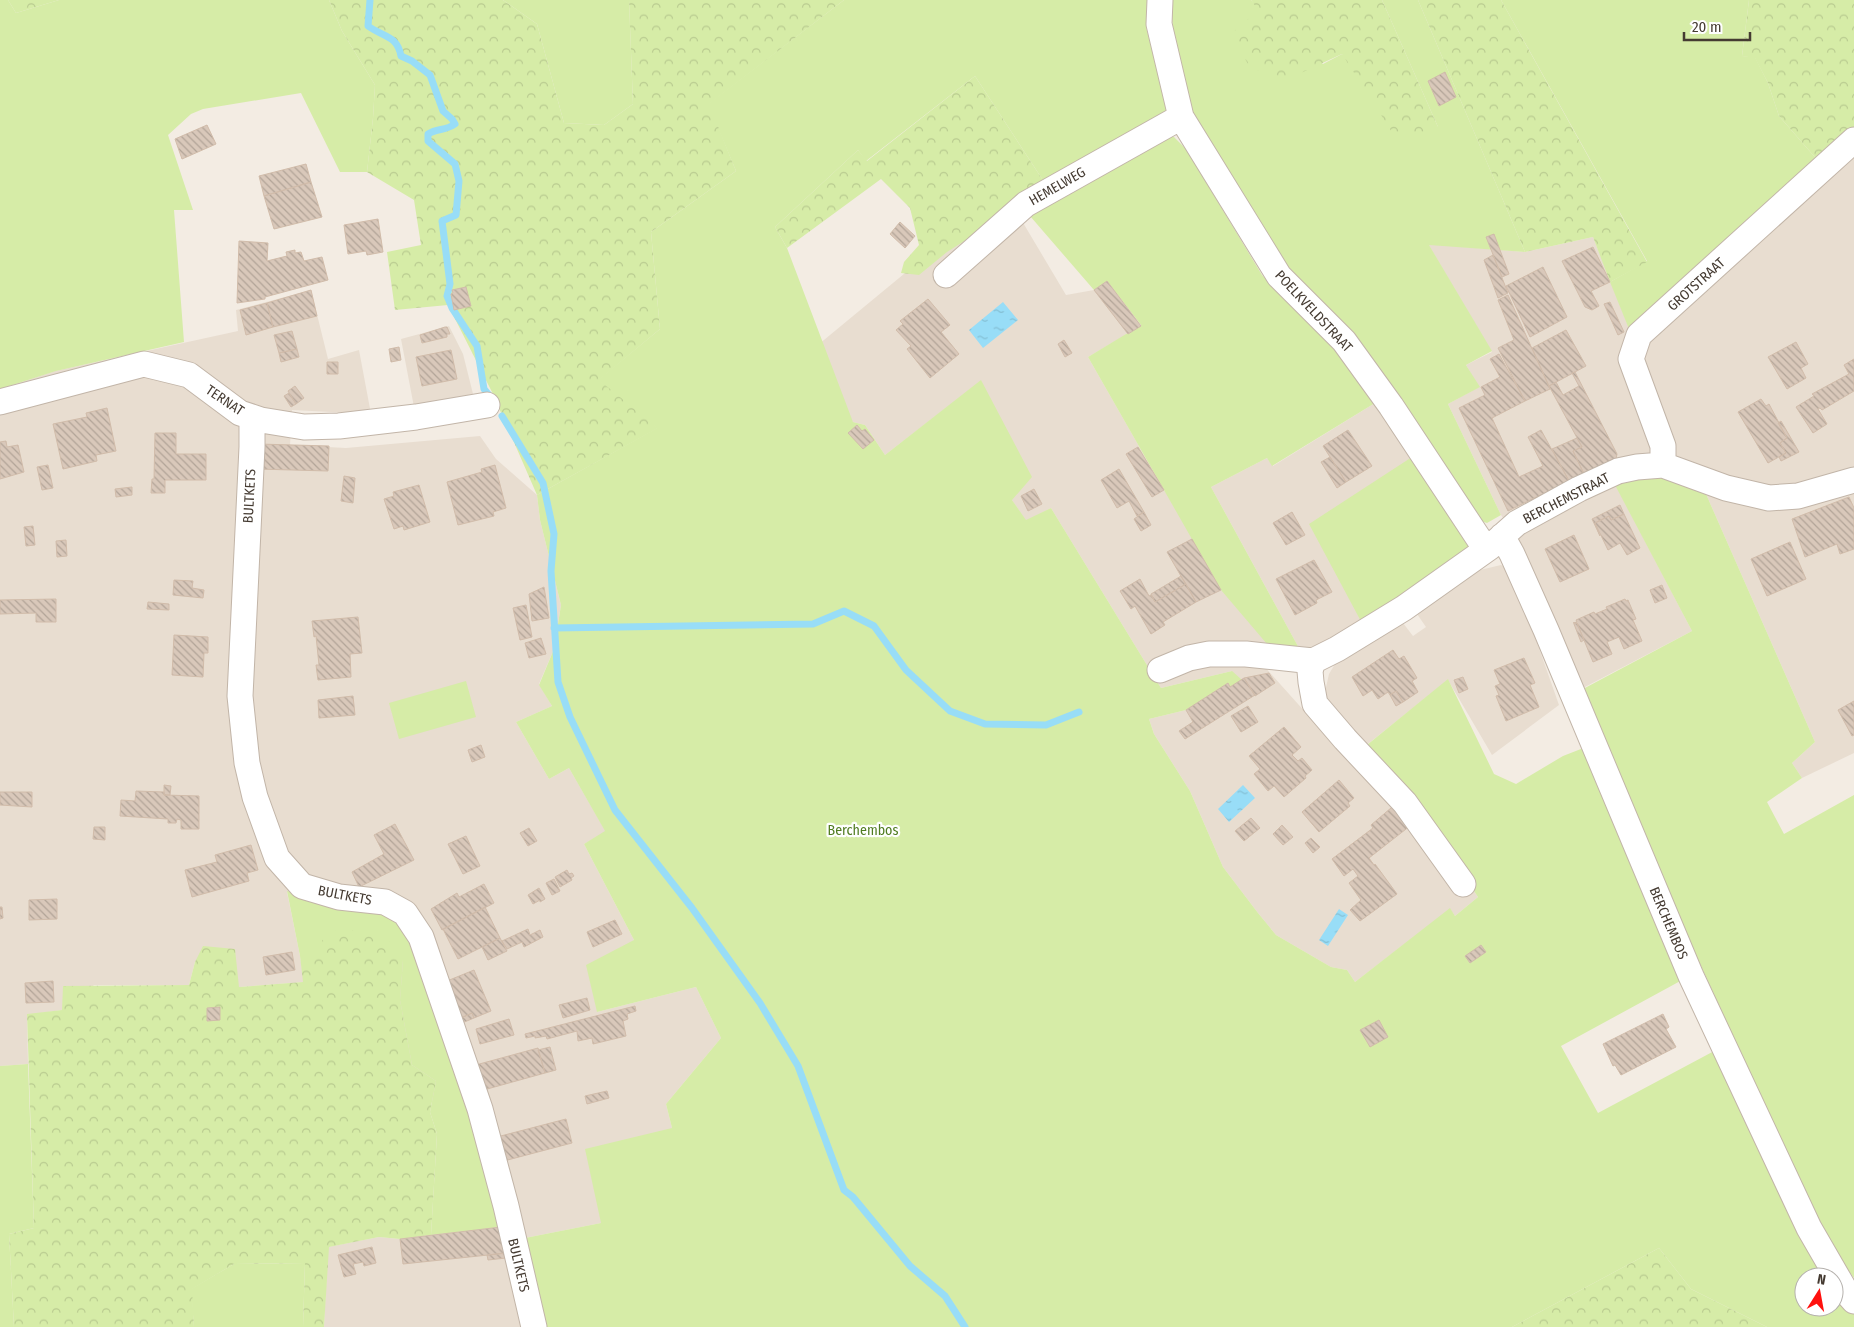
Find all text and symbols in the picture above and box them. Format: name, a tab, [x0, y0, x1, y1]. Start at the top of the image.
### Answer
scale bar	[1684, 10, 1750, 42]
text: 20 m	[1692, 18, 1722, 36]
street label: HEMELWEG	[1026, 164, 1088, 209]
street label: GROTSTRAAT	[1664, 254, 1729, 315]
street label: POELKVELDSTRAAT	[1271, 267, 1356, 356]
street label: TERNAT	[202, 382, 247, 420]
street label: BULTKETS	[240, 468, 259, 524]
street label: BERCHEMSTRAAT	[1520, 469, 1613, 528]
park label: Berchembos	[828, 822, 898, 839]
street label: BULTKETS	[317, 882, 373, 909]
street label: BERCHEMBOS	[1646, 884, 1691, 962]
street label: BULTKETS	[504, 1237, 533, 1294]
north arrow	[1794, 1267, 1844, 1317]
text: N	[1816, 1271, 1827, 1289]

